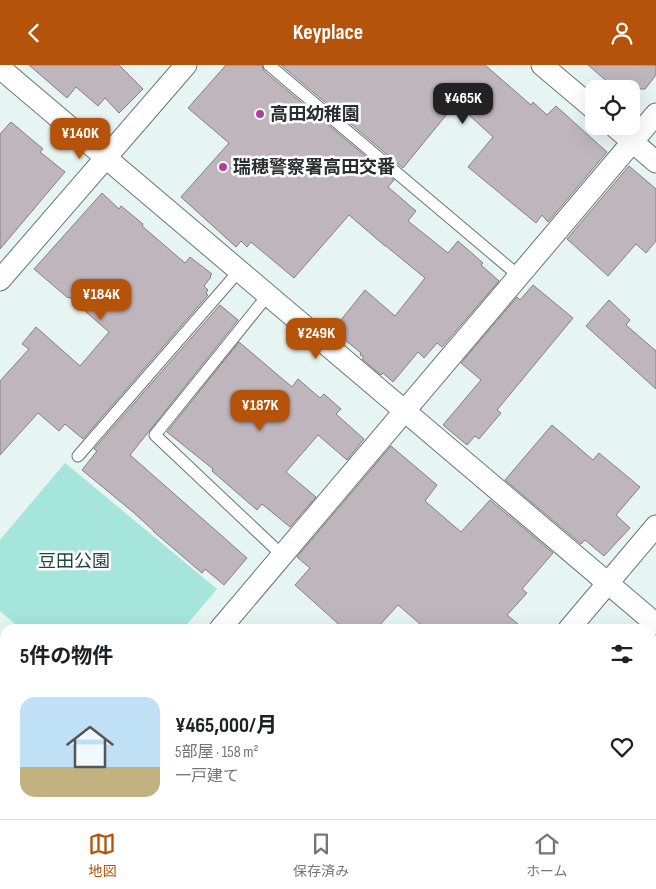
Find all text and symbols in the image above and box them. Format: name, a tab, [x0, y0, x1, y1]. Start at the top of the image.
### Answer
icon: back	[20, 19, 48, 47]
text: Keyplace	[293, 19, 363, 46]
icon: person	[608, 19, 636, 47]
map controls	[585, 80, 640, 135]
button: locate	[585, 80, 640, 135]
pin: ¥465K	[428, 83, 498, 125]
text: ¥465K	[444, 89, 482, 108]
place label: 高田幼稚園	[270, 104, 360, 125]
marker: 高田幼稚園	[254, 108, 266, 120]
pin: ¥140K	[45, 117, 115, 160]
text: ¥140K	[61, 124, 99, 143]
place label: 瑞穂警察署高田交番	[233, 157, 395, 178]
marker: 瑞穂警察署高田交番	[217, 161, 229, 173]
pin: ¥184K	[66, 279, 136, 321]
text: ¥184K	[82, 285, 120, 304]
pin: ¥249K	[281, 317, 351, 360]
text: ¥249K	[297, 324, 335, 343]
pin: ¥187K	[225, 389, 295, 432]
text: ¥187K	[242, 396, 279, 415]
park label: 豆田公園	[38, 551, 110, 572]
icon: filters	[608, 640, 636, 668]
text: 5件の物件	[20, 644, 113, 669]
text: ¥465,000/月	[175, 713, 277, 738]
icon: home	[60, 717, 120, 777]
icon: heart	[608, 733, 636, 761]
text: 5部屋 · 158 m²	[175, 743, 259, 762]
text: 一戸建て	[175, 767, 239, 786]
tab: 地図	[88, 830, 116, 880]
tab: 保存済み	[293, 830, 349, 880]
tab: ホーム	[526, 830, 568, 880]

